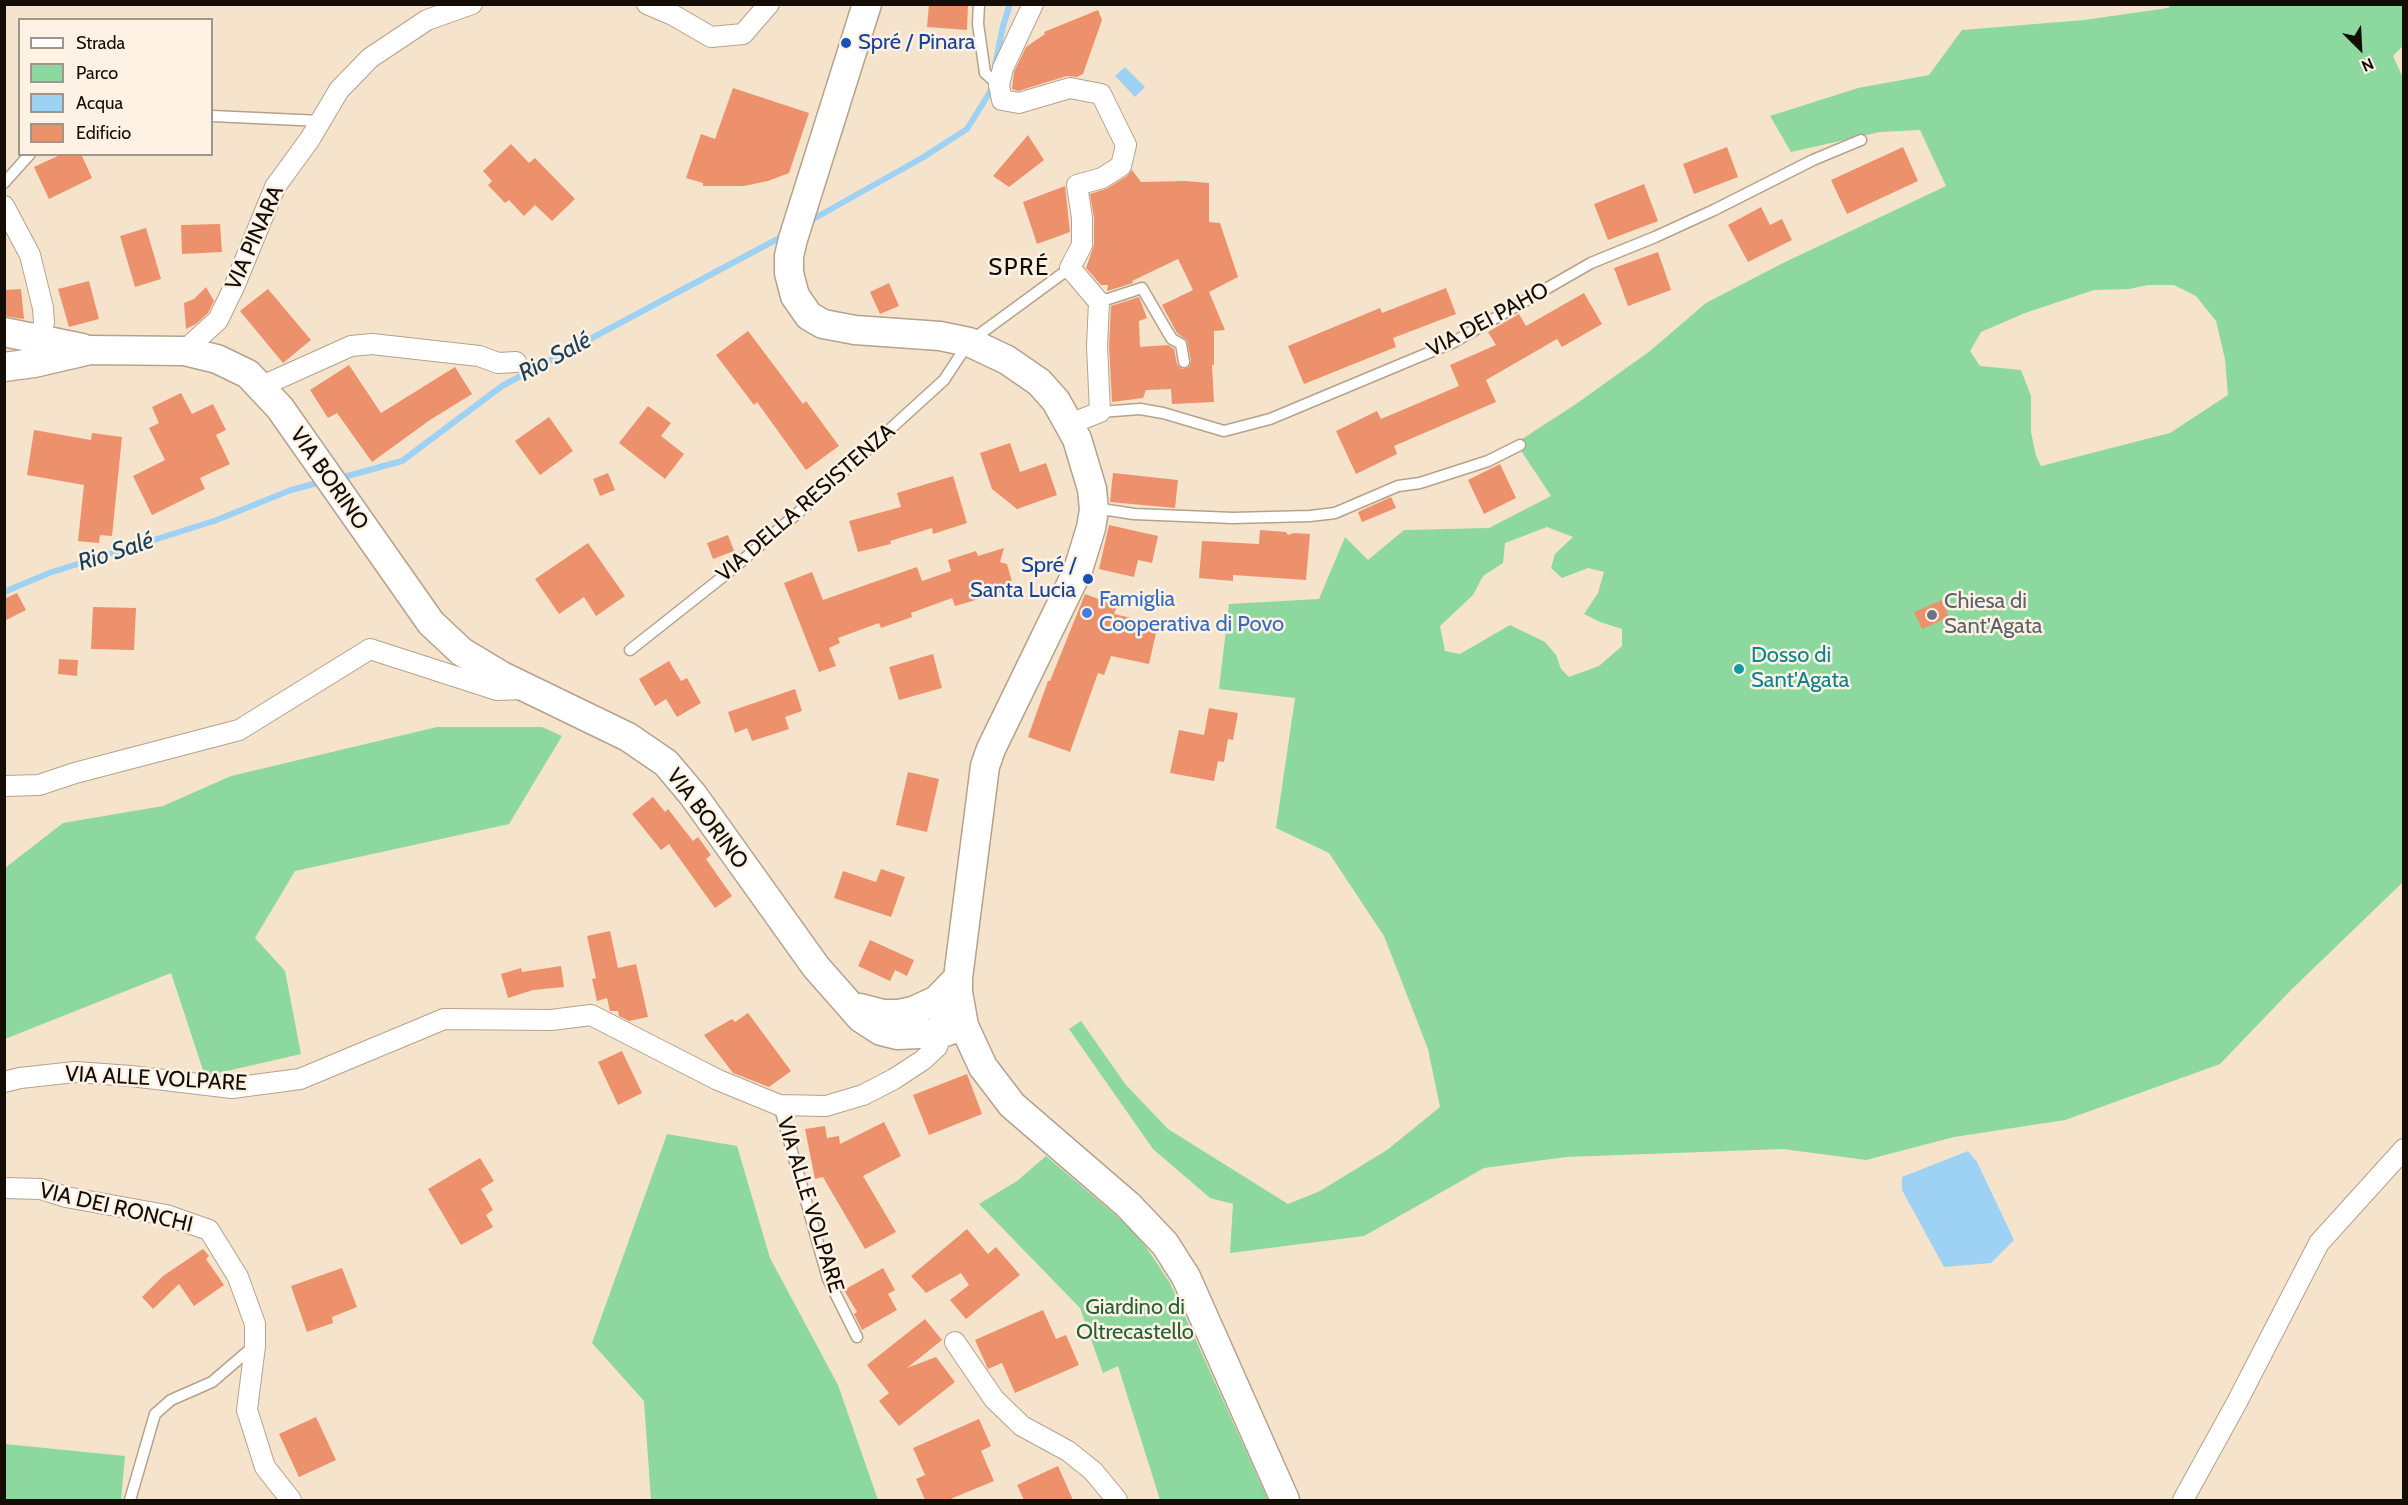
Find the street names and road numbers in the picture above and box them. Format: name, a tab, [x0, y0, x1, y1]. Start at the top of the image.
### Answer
street label: VIA PINARA	[220, 182, 290, 294]
street label: VIA DEI PAHO	[1423, 277, 1553, 363]
street label: VIA DELLA RESISTENZA	[711, 418, 901, 588]
street label: VIA BORINO	[284, 423, 374, 535]
street label: VIA BORINO	[661, 764, 753, 874]
street label: VIA ALLE VOLPARE	[64, 1061, 248, 1097]
street label: VIA ALLE VOLPARE	[771, 1114, 849, 1296]
street label: VIA DEI RONCHI	[37, 1178, 195, 1238]

